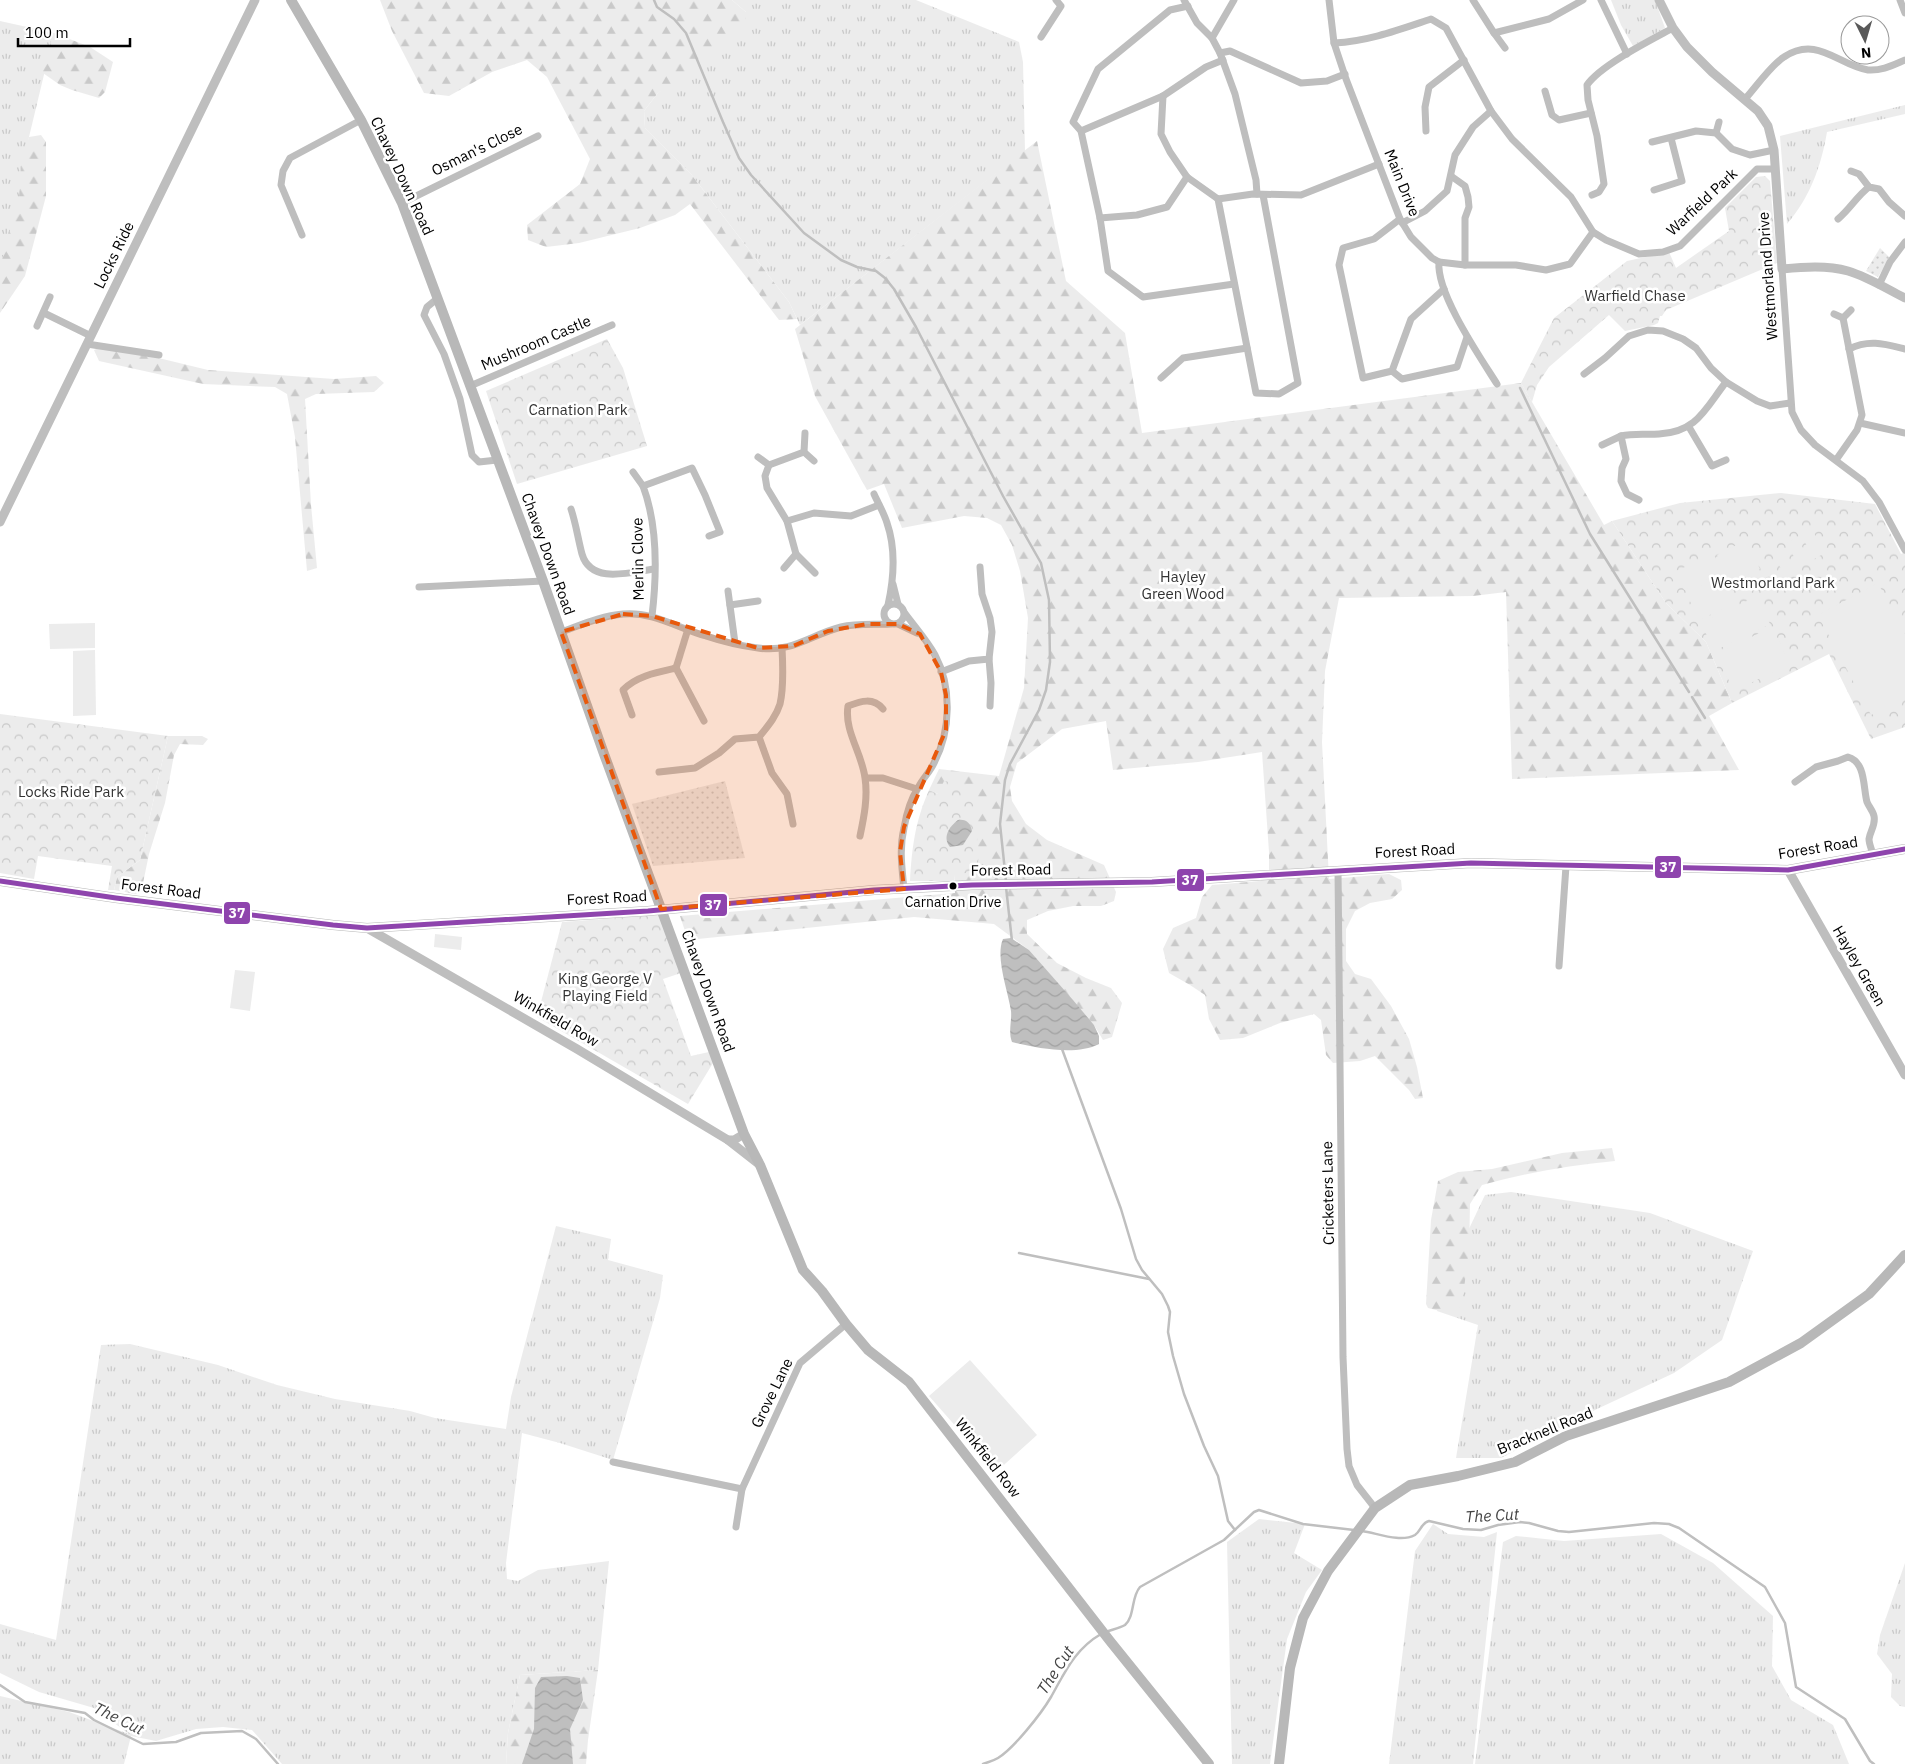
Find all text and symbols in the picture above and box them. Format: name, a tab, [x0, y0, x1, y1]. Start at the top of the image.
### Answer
scale bar	[18, 15, 130, 47]
north arrow	[1840, 15, 1890, 65]
text: 100 m	[25, 23, 69, 42]
text: N	[1860, 44, 1872, 62]
street label: Chavey Down Road	[367, 113, 438, 238]
street label: Osman's Close	[428, 119, 525, 180]
street label: Main Drive	[1380, 146, 1425, 219]
street label: Warfield Park	[1662, 164, 1741, 239]
street label: Westmorland Drive	[1754, 211, 1781, 341]
street label: Locks Ride	[89, 218, 138, 291]
park label: Warfield Chase	[1584, 286, 1686, 305]
street label: Mushroom Castle	[478, 311, 594, 374]
park label: Carnation Park	[528, 400, 628, 419]
street label: Chavey Down Road	[518, 490, 579, 618]
street label: Merlin Clove	[627, 517, 648, 601]
park label: Hayley Green Wood	[1141, 567, 1225, 603]
park label: Westmorland Park	[1711, 573, 1835, 592]
park label: Locks Ride Park	[18, 782, 124, 801]
street label: Forest Road	[1777, 832, 1859, 863]
street label: Forest Road	[1374, 839, 1456, 862]
line badge: 37	[1654, 855, 1682, 879]
text: 37	[1660, 858, 1676, 876]
street label: Forest Road	[971, 859, 1051, 880]
line badge: 37	[1176, 868, 1205, 892]
text: 37	[1182, 871, 1198, 889]
street label: Forest Road	[120, 874, 202, 903]
marker: Carnation Drive	[948, 881, 958, 891]
street label: Forest Road	[566, 886, 648, 909]
line badge: 37	[699, 893, 728, 917]
place label: Carnation Drive	[905, 893, 1002, 911]
text: 37	[705, 896, 721, 914]
line badge: 37	[223, 901, 251, 925]
text: 37	[229, 904, 245, 922]
street label: Hayley Green	[1829, 922, 1890, 1010]
street label: Chavey Down Road	[678, 927, 739, 1055]
park label: King George V Playing Field	[558, 969, 652, 1005]
street label: Winkfield Row	[510, 986, 603, 1051]
street label: Cricketers Lane	[1317, 1141, 1338, 1245]
street label: Grove Lane	[746, 1355, 797, 1431]
street label: Bracknell Road	[1494, 1403, 1595, 1458]
street label: Winkfield Row	[951, 1414, 1026, 1502]
water label: The Cut	[1465, 1504, 1520, 1526]
water label: The Cut	[1032, 1641, 1078, 1698]
water label: The Cut	[91, 1697, 148, 1739]

